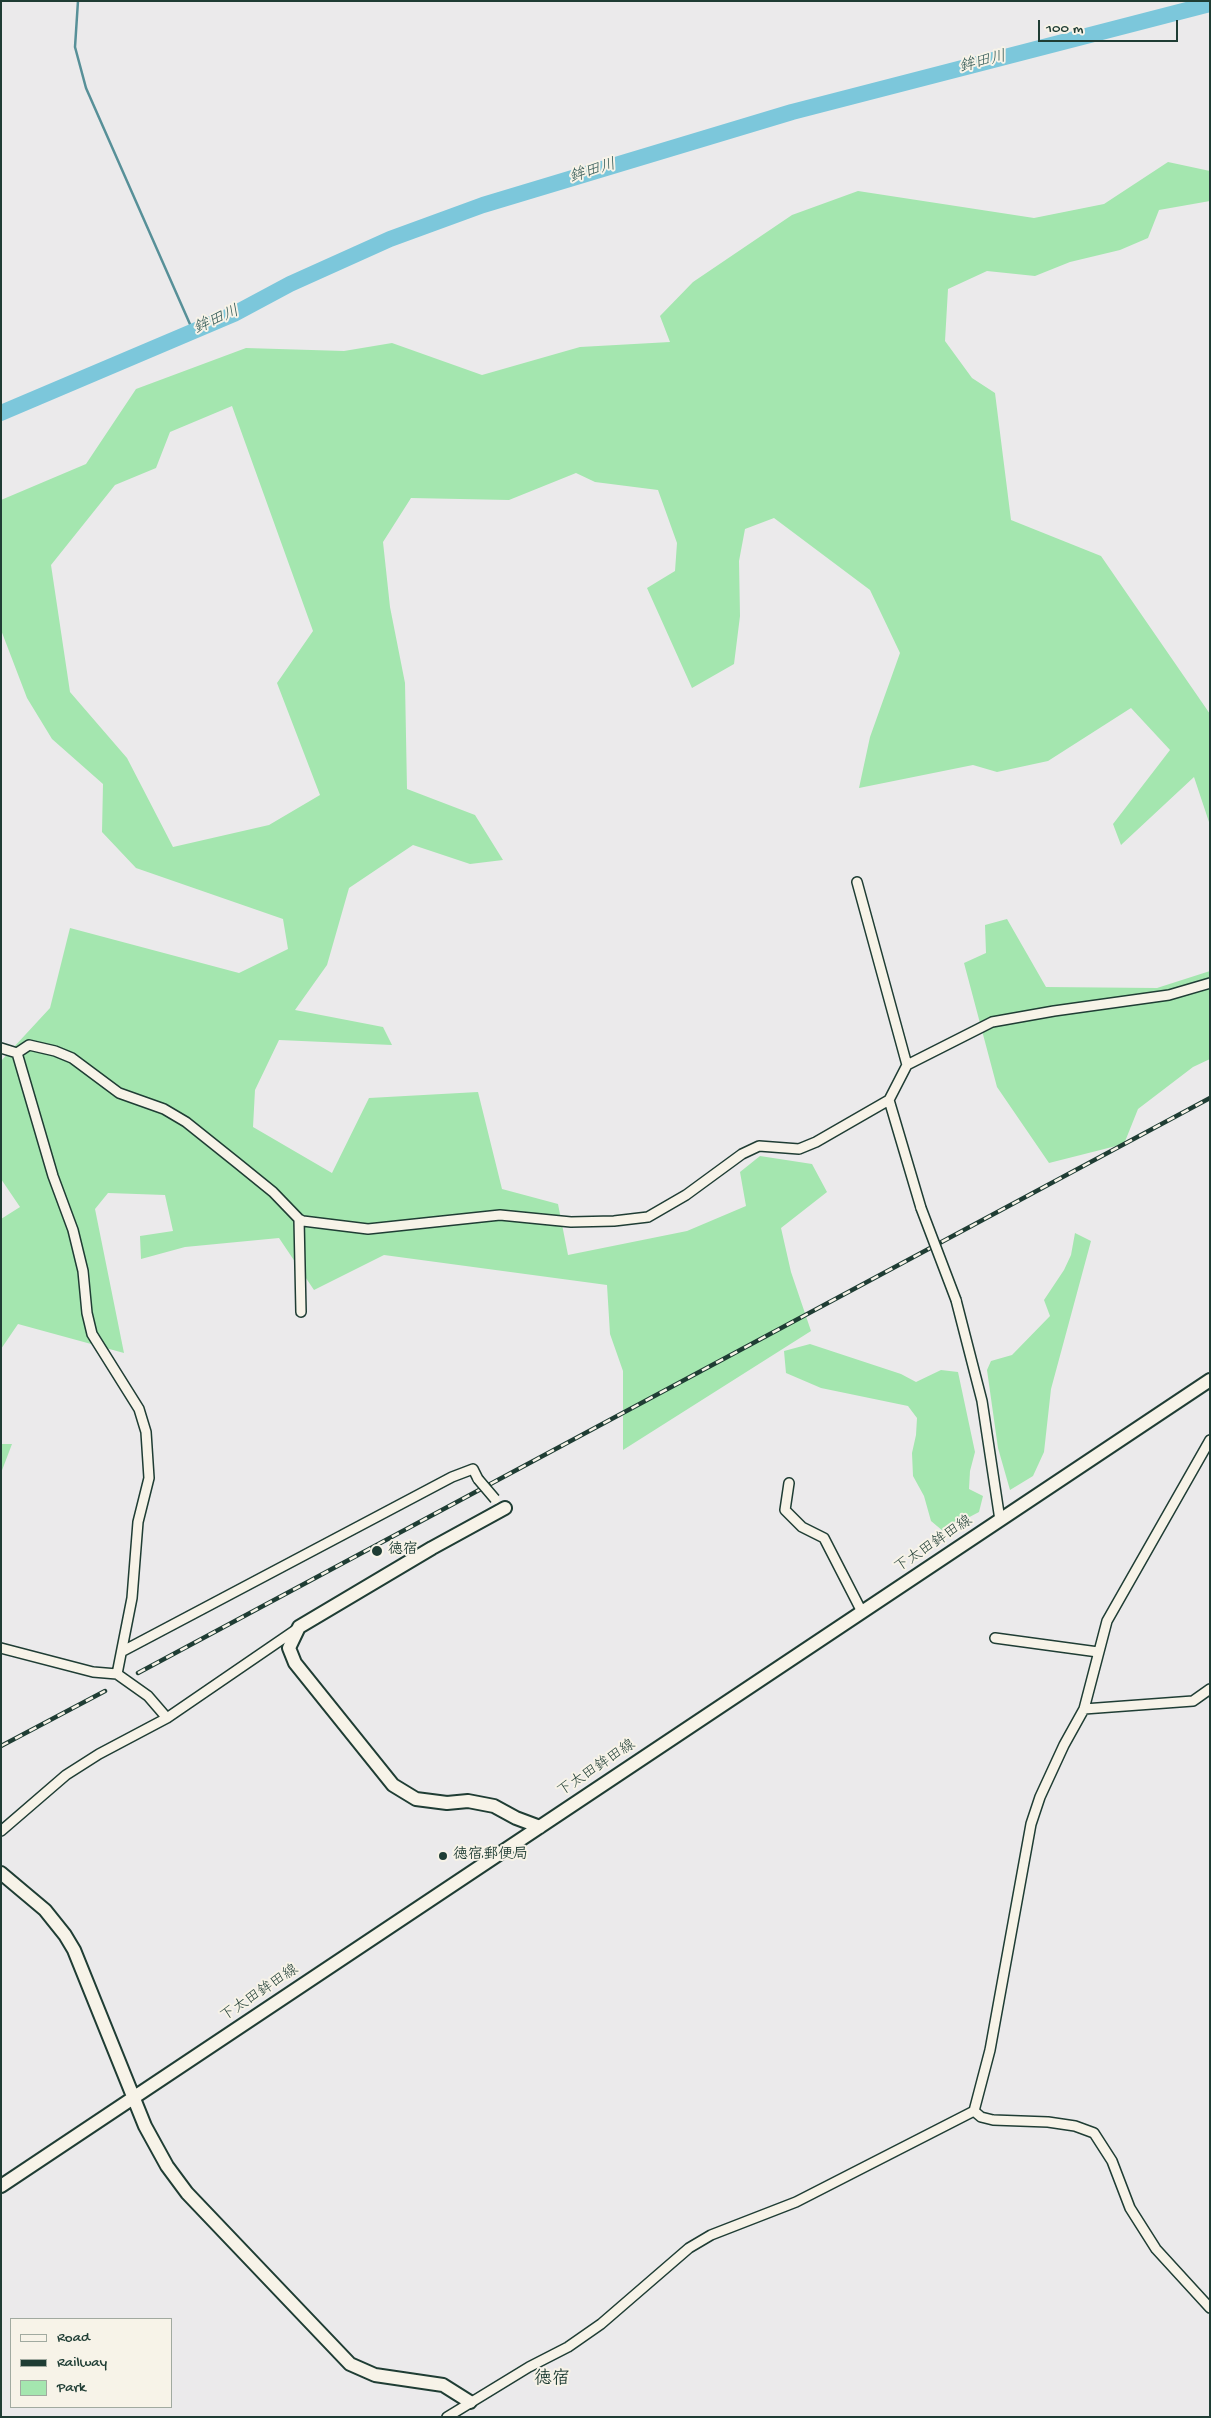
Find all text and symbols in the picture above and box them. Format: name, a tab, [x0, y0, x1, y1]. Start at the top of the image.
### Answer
scale bar	[1041, 10, 1181, 42]
text: 100 m	[1046, 20, 1083, 38]
water label: 鉾田川	[957, 48, 1009, 78]
water label: 鉾田川	[567, 156, 619, 188]
water label: 鉾田川	[191, 302, 243, 340]
street label: 下太田鉾田線	[892, 1512, 976, 1578]
place label: 徳宿	[388, 1542, 418, 1560]
marker: 徳宿	[370, 1544, 384, 1558]
street label: 下太田鉾田線	[555, 1736, 639, 1802]
place label: 徳宿郵便局	[453, 1847, 528, 1865]
marker: 徳宿郵便局	[437, 1850, 449, 1862]
street label: 下太田鉾田線	[218, 1961, 302, 2027]
legend	[10, 2318, 172, 2408]
text: Road	[57, 2329, 90, 2347]
text: Railway	[57, 2354, 107, 2372]
district label: 徳宿	[534, 2369, 570, 2391]
text: Park	[57, 2379, 86, 2397]

